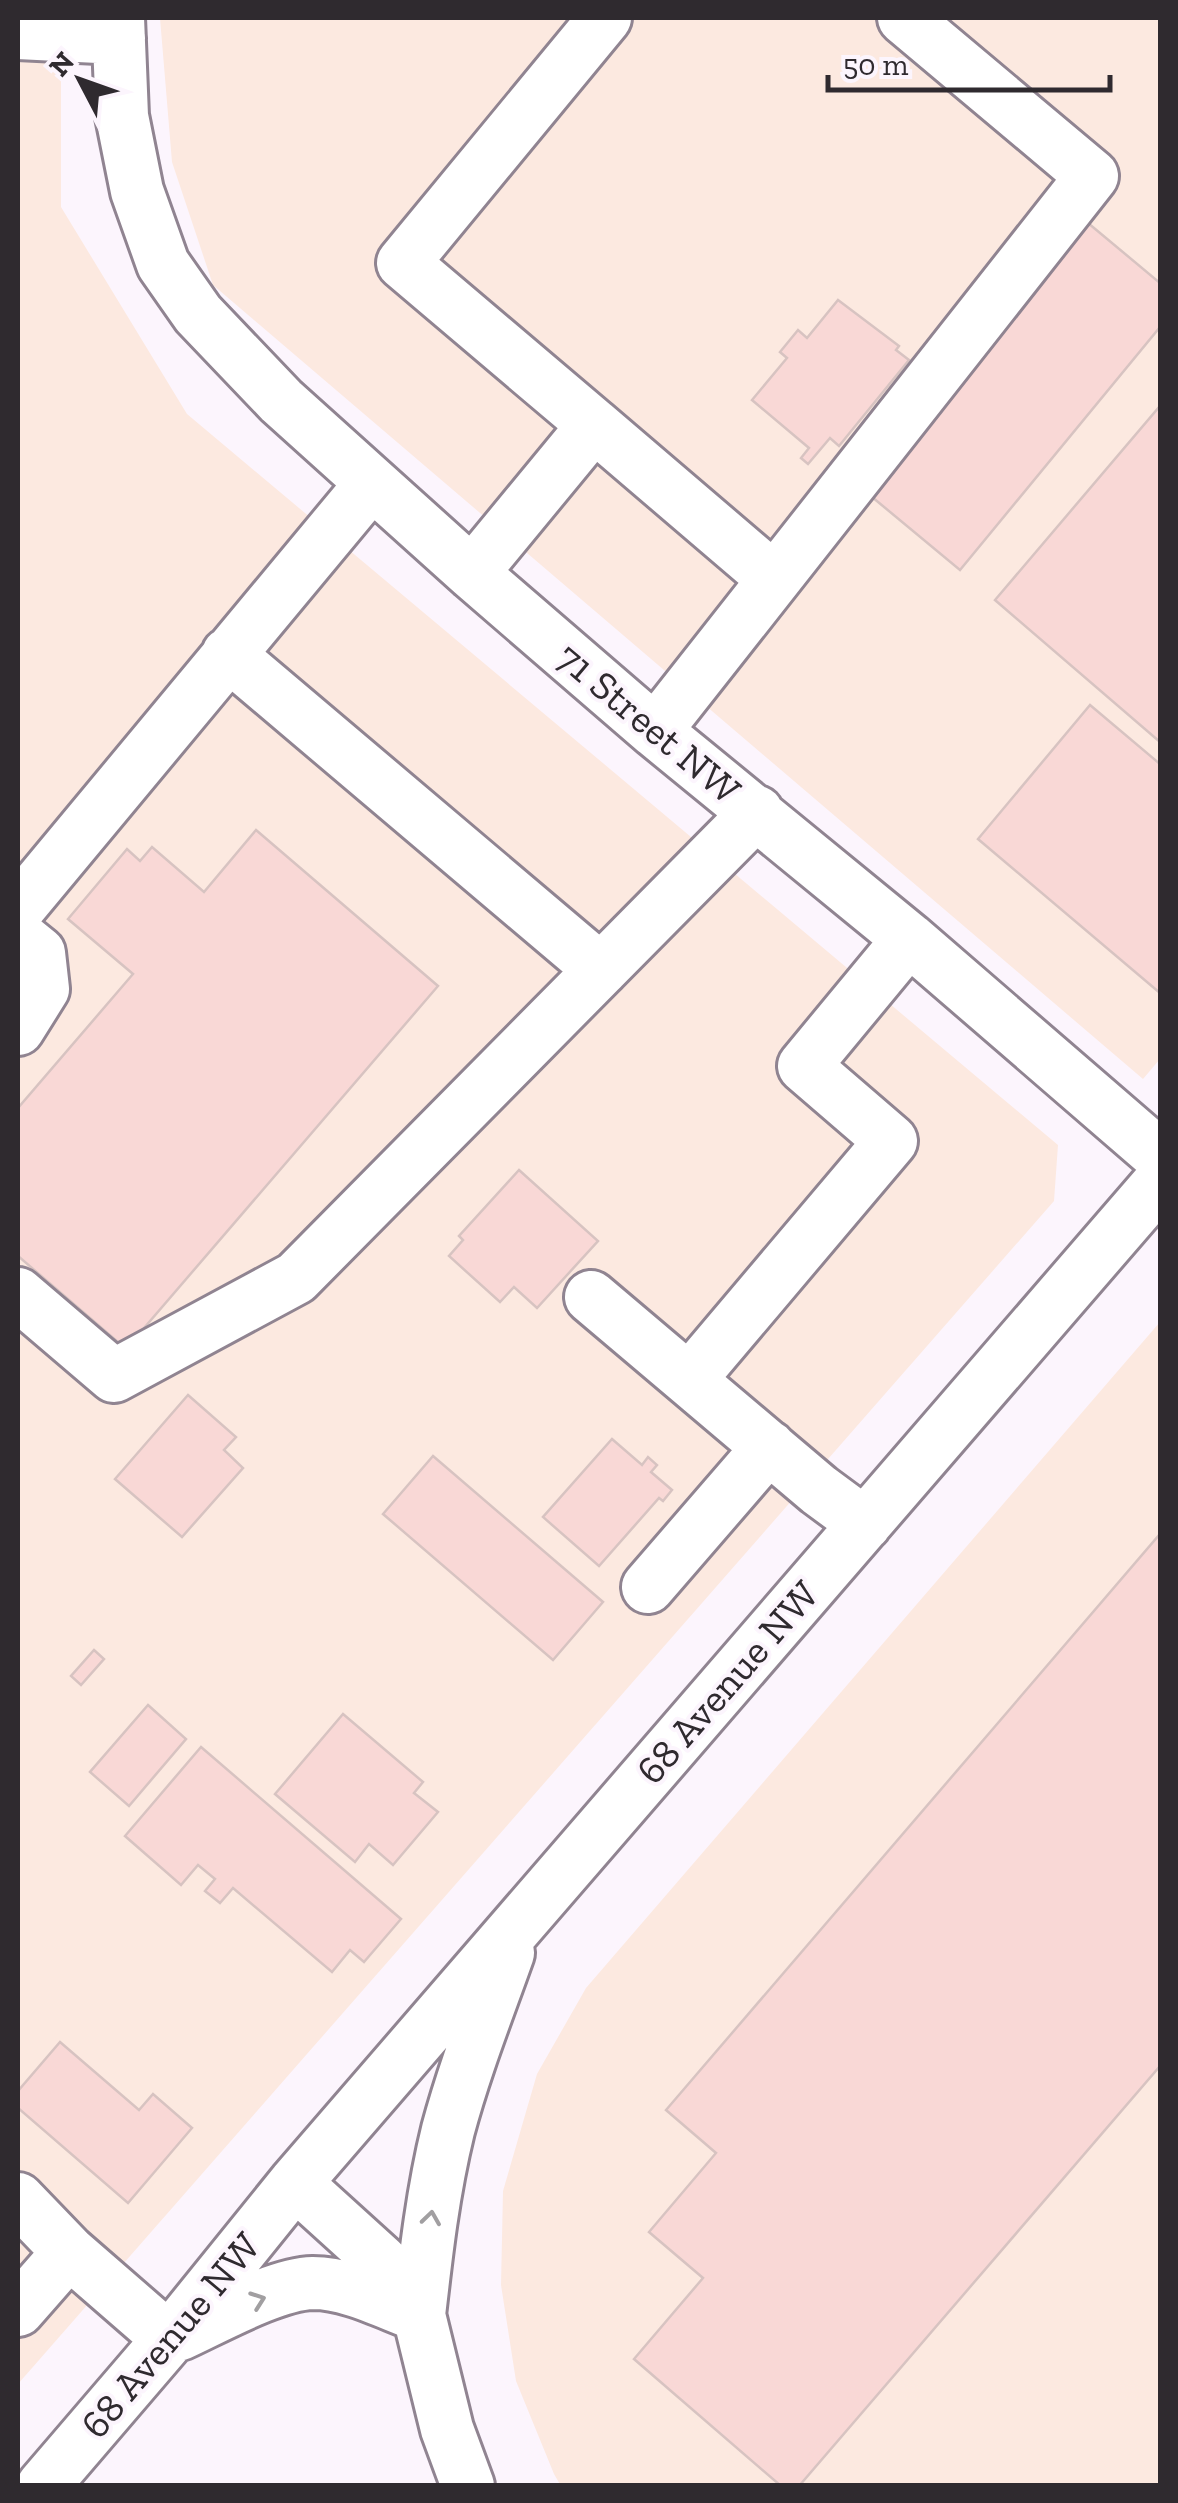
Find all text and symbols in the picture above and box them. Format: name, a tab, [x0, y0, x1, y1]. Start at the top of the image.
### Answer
north arrow	[30, 30, 130, 130]
scale bar	[828, 30, 1110, 92]
text: N	[42, 45, 81, 83]
text: 50 m	[843, 47, 908, 83]
street label: 71 Street NW	[548, 632, 751, 814]
street label: 68 Avenue NW	[626, 1570, 829, 1793]
one-way arrow	[420, 2210, 441, 2226]
street label: 68 Avenue NW	[70, 2222, 270, 2447]
one-way arrow	[248, 2291, 266, 2311]

